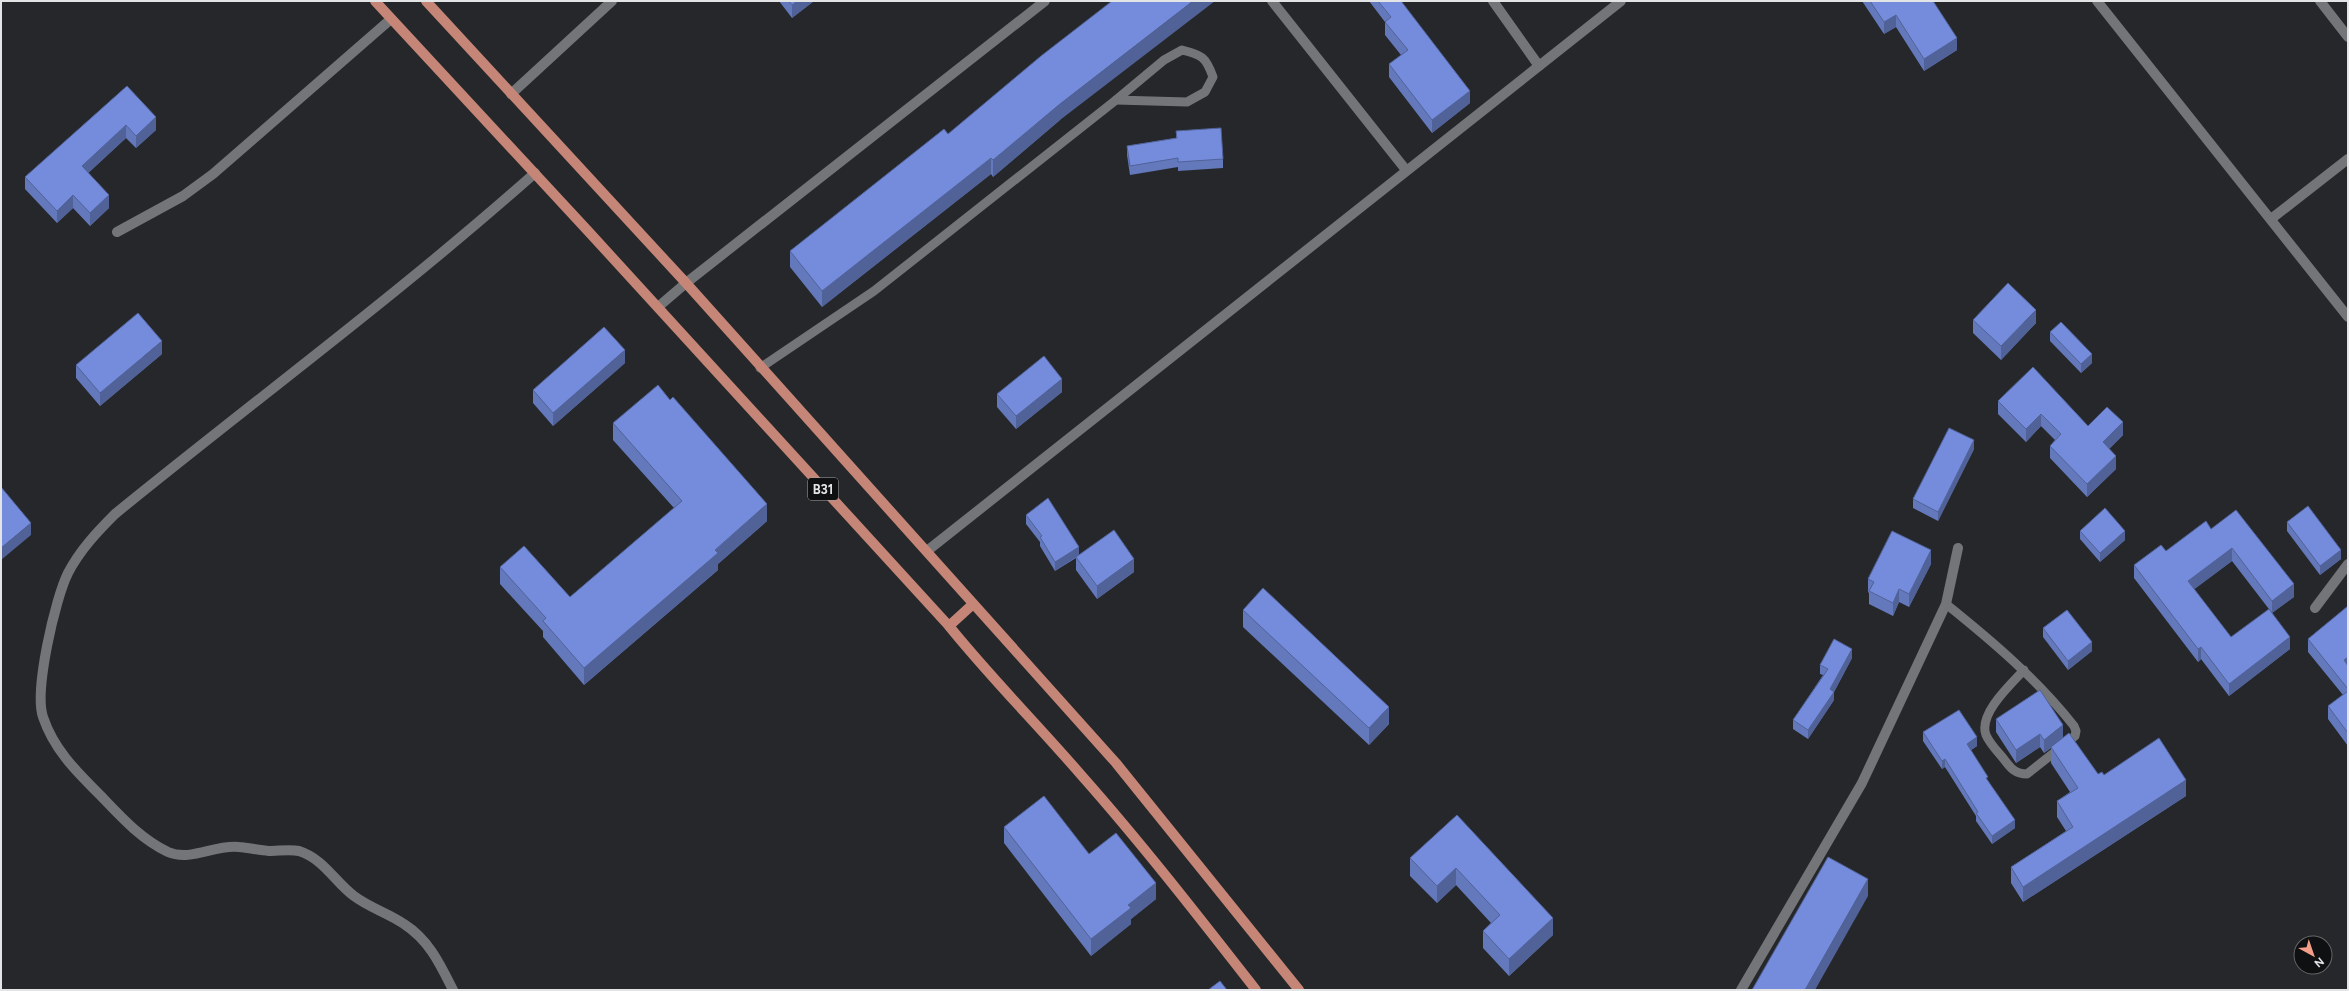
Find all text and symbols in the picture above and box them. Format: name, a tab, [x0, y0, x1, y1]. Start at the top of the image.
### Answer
road number: B31	[808, 478, 838, 500]
north arrow	[2293, 935, 2333, 975]
text: N	[2312, 955, 2327, 970]

